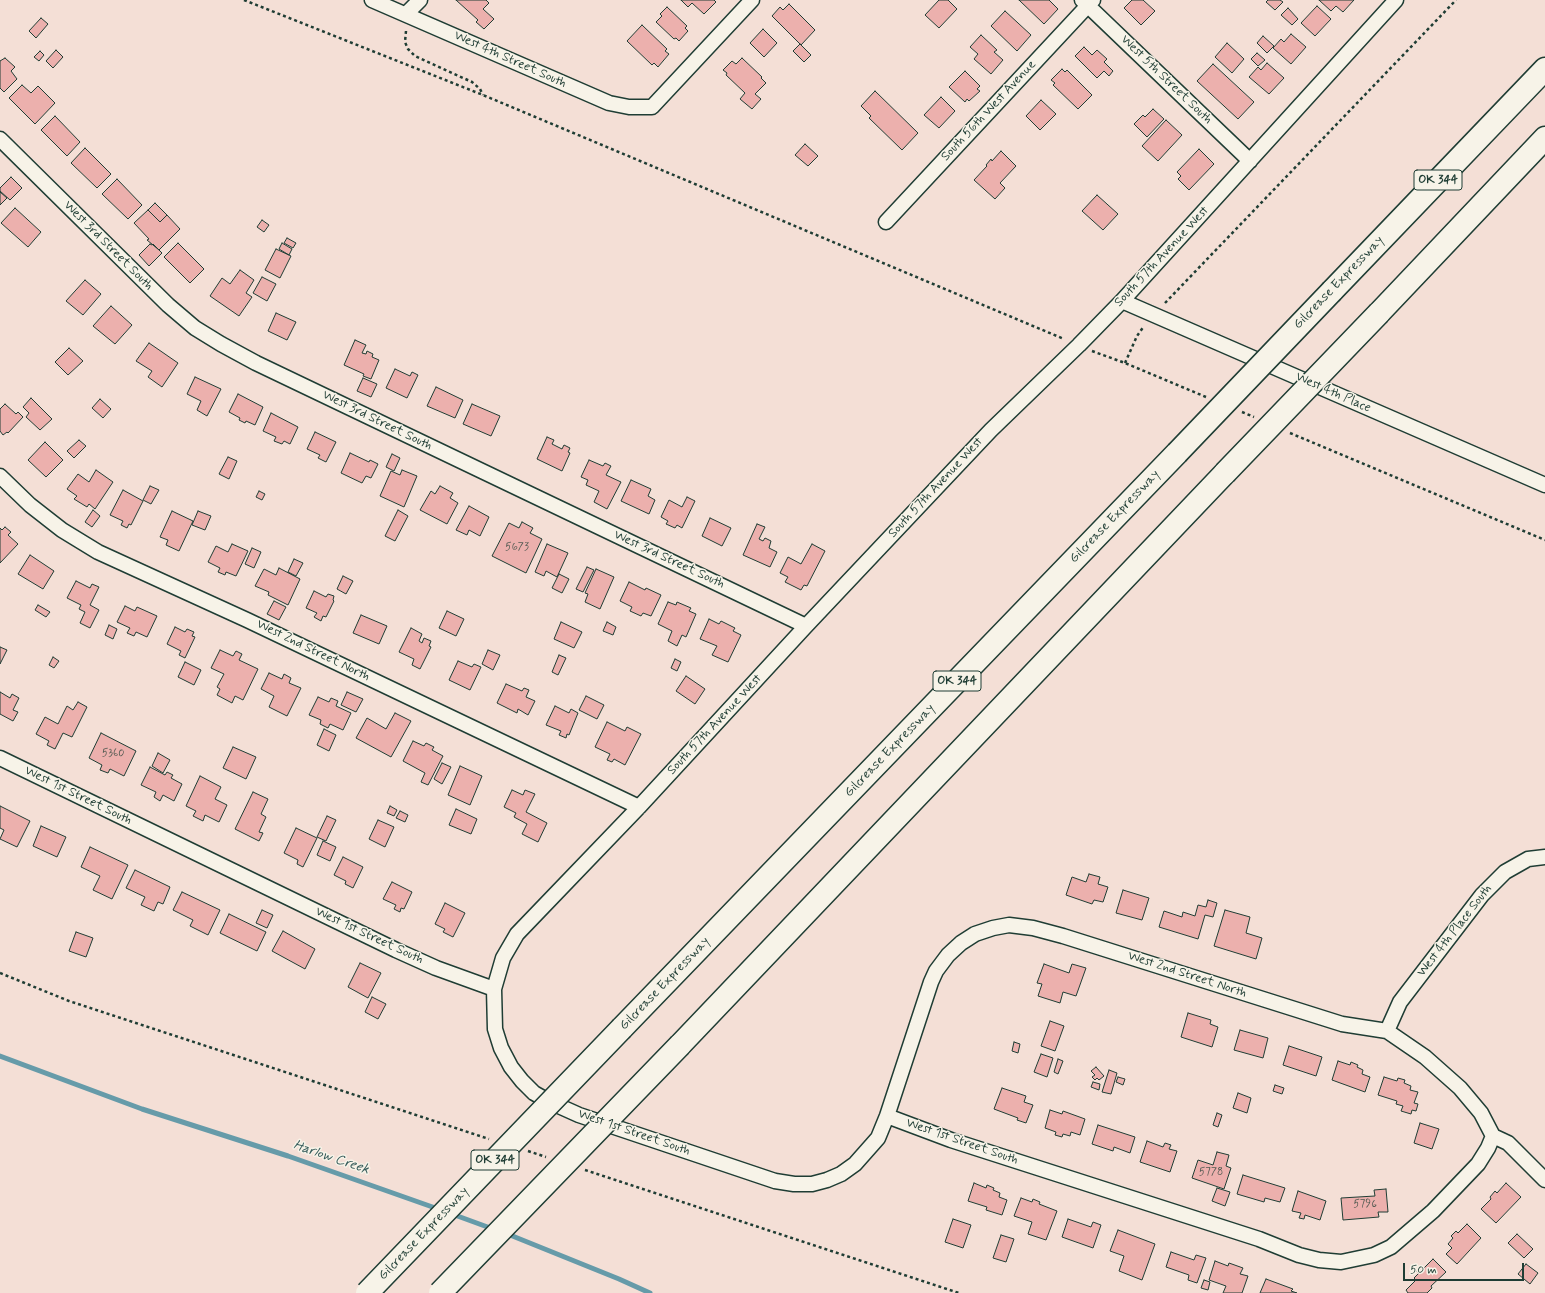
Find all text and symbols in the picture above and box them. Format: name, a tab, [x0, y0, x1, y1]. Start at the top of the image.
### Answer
street label: West 4th Street South	[451, 28, 569, 92]
street label: West 5th Street South	[1117, 32, 1215, 128]
street label: South 56th West Avenue	[938, 57, 1040, 165]
road number: OK 344	[1414, 170, 1462, 190]
street label: West 3rd Street South	[60, 198, 156, 294]
street label: South 57th Avenue West	[1111, 204, 1213, 310]
street label: Gilcrease Expressway	[1291, 233, 1387, 333]
street label: West 4th Place	[1293, 369, 1373, 417]
street label: West 3rd Street South	[320, 388, 434, 454]
street label: South 57th Avenue West	[885, 435, 987, 541]
street label: Gilcrease Expressway	[1067, 467, 1163, 567]
street label: West 3rd Street South	[611, 528, 727, 592]
house number: 5673	[505, 541, 529, 555]
street label: West 2nd Street North	[254, 617, 372, 685]
road number: OK 344	[933, 671, 981, 691]
street label: South 57th Avenue West	[664, 672, 766, 778]
street label: Gilcrease Expressway	[842, 701, 938, 801]
house number: 5360	[102, 747, 124, 761]
street label: West 1st Street South	[22, 763, 134, 829]
street label: West 4th Place South	[1414, 882, 1496, 980]
street label: West 1st Street South	[312, 904, 426, 968]
street label: Gilcrease Expressway	[617, 934, 713, 1034]
street label: West 2nd Street North	[1126, 948, 1248, 1002]
street label: West 1st Street South	[576, 1107, 692, 1159]
street label: West 1st Street South	[904, 1116, 1020, 1168]
water label: Harlow Creek	[291, 1137, 371, 1179]
road number: OK 344	[471, 1150, 519, 1170]
house number: 5778	[1199, 1166, 1223, 1180]
street label: Gilcrease Expressway	[376, 1184, 472, 1284]
house number: 5796	[1353, 1198, 1377, 1212]
scale bar	[1405, 1255, 1526, 1281]
text: 50 m	[1410, 1262, 1437, 1278]

